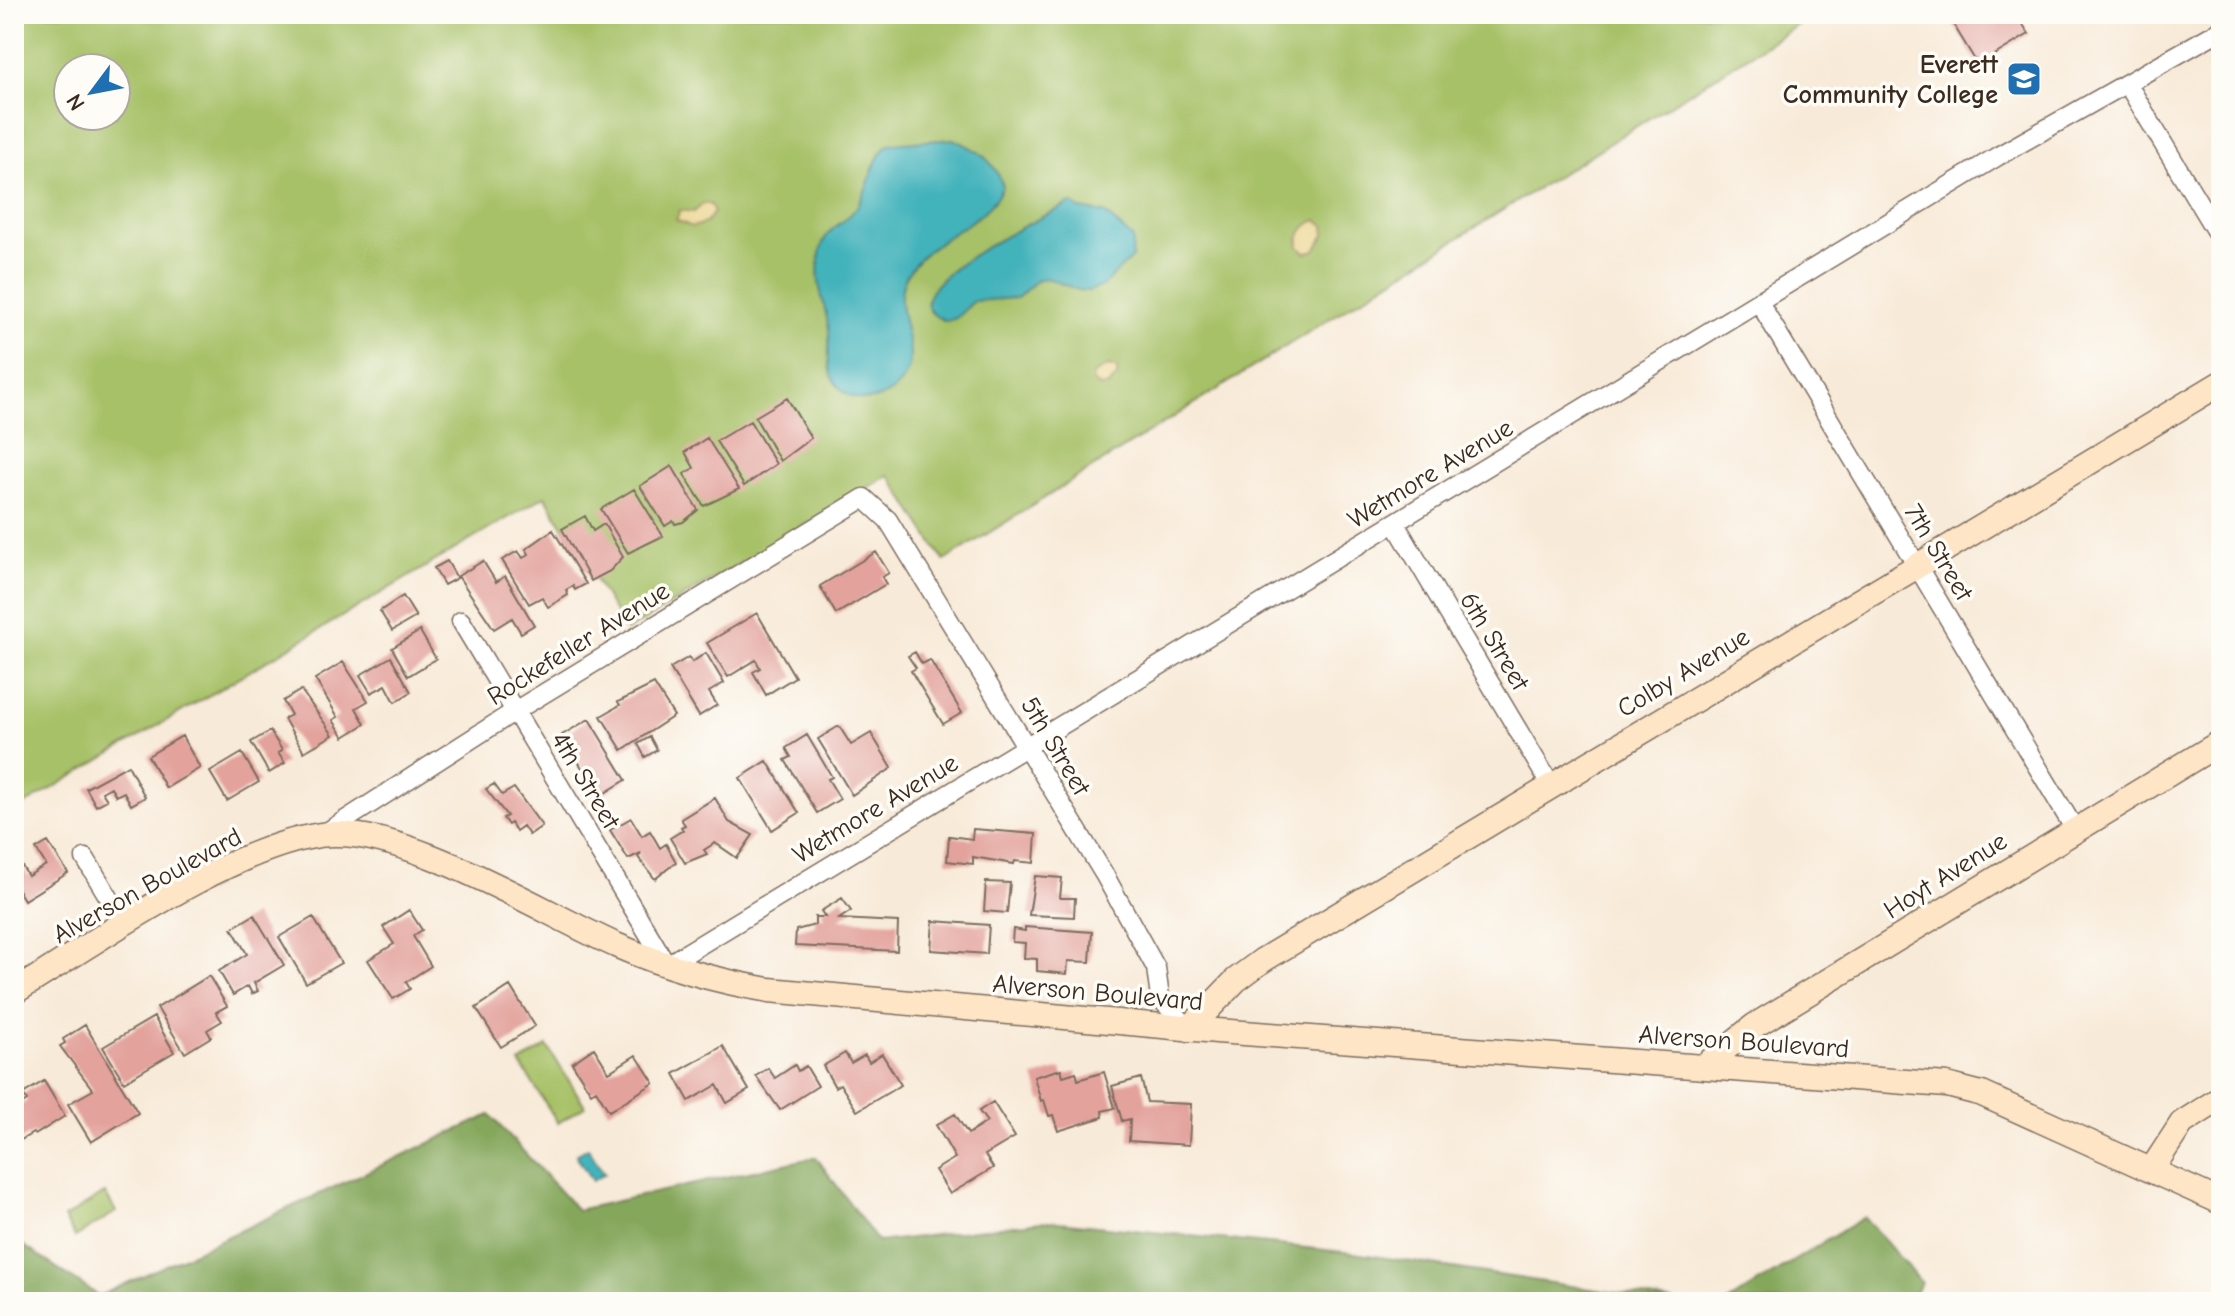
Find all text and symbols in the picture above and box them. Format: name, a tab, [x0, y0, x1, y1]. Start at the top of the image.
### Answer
place label: Everett Community College	[1783, 50, 1998, 110]
north arrow	[52, 52, 132, 132]
school or university icon: Everett Community College	[2005, 60, 2043, 98]
text: N	[61, 89, 91, 115]
street label: Wetmore Avenue	[1343, 413, 1518, 535]
street label: 7th Street	[1898, 499, 1979, 608]
street label: Rockefeller Avenue	[482, 576, 675, 712]
street label: 6th Street	[1453, 587, 1536, 697]
street label: Colby Avenue	[1612, 622, 1755, 724]
street label: 5th Street	[1014, 692, 1097, 802]
street label: 4th Street	[545, 727, 627, 836]
street label: Wetmore Avenue	[788, 748, 963, 870]
street label: Alverson Boulevard	[48, 822, 247, 950]
street label: Hoyt Avenue	[1878, 826, 2013, 925]
street label: Alverson Boulevard	[991, 969, 1204, 1017]
street label: Alverson Boulevard	[1638, 1020, 1850, 1064]

